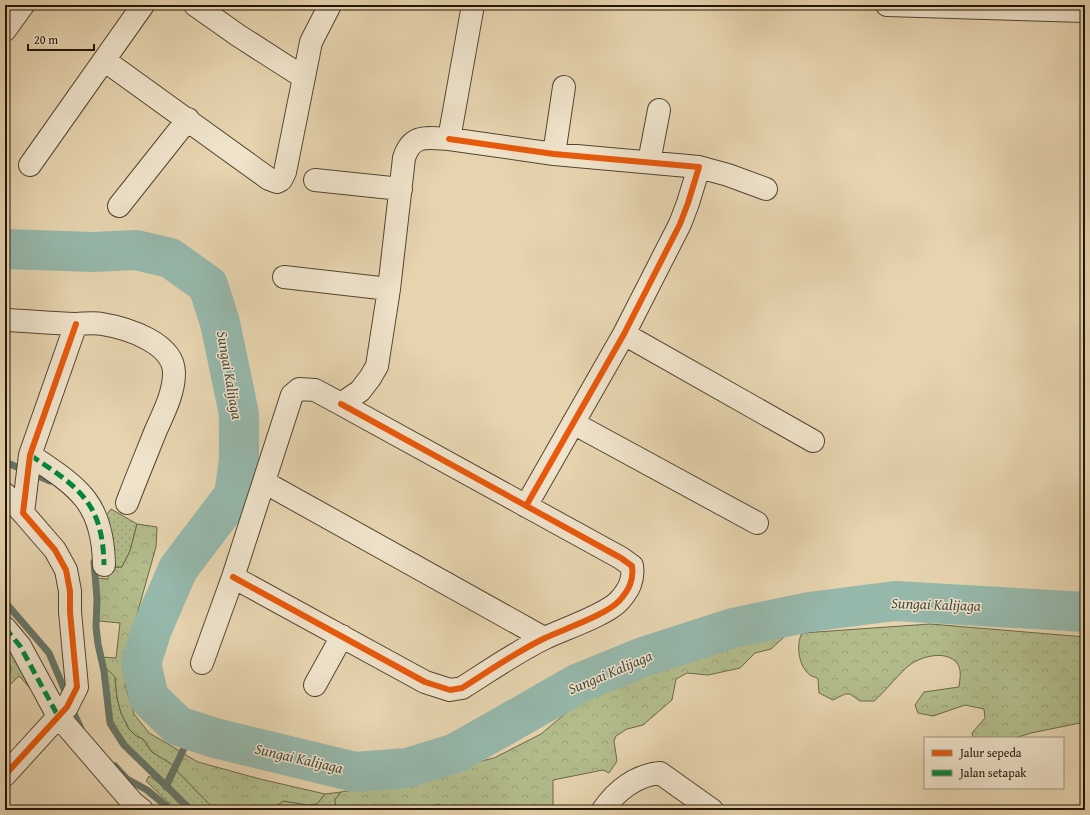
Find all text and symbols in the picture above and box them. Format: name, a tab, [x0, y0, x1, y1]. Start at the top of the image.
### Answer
scale bar	[28, 26, 94, 52]
text: 20 m	[34, 31, 58, 48]
water label: Sungai Kalijaga	[212, 329, 248, 421]
water label: Sungai Kalijaga	[891, 592, 981, 616]
water label: Sungai Kalijaga	[565, 645, 656, 699]
legend	[924, 737, 1064, 789]
water label: Sungai Kalijaga	[253, 738, 345, 778]
text: Jalur sepeda	[958, 744, 1022, 761]
text: Jalan setapak	[958, 764, 1027, 781]

